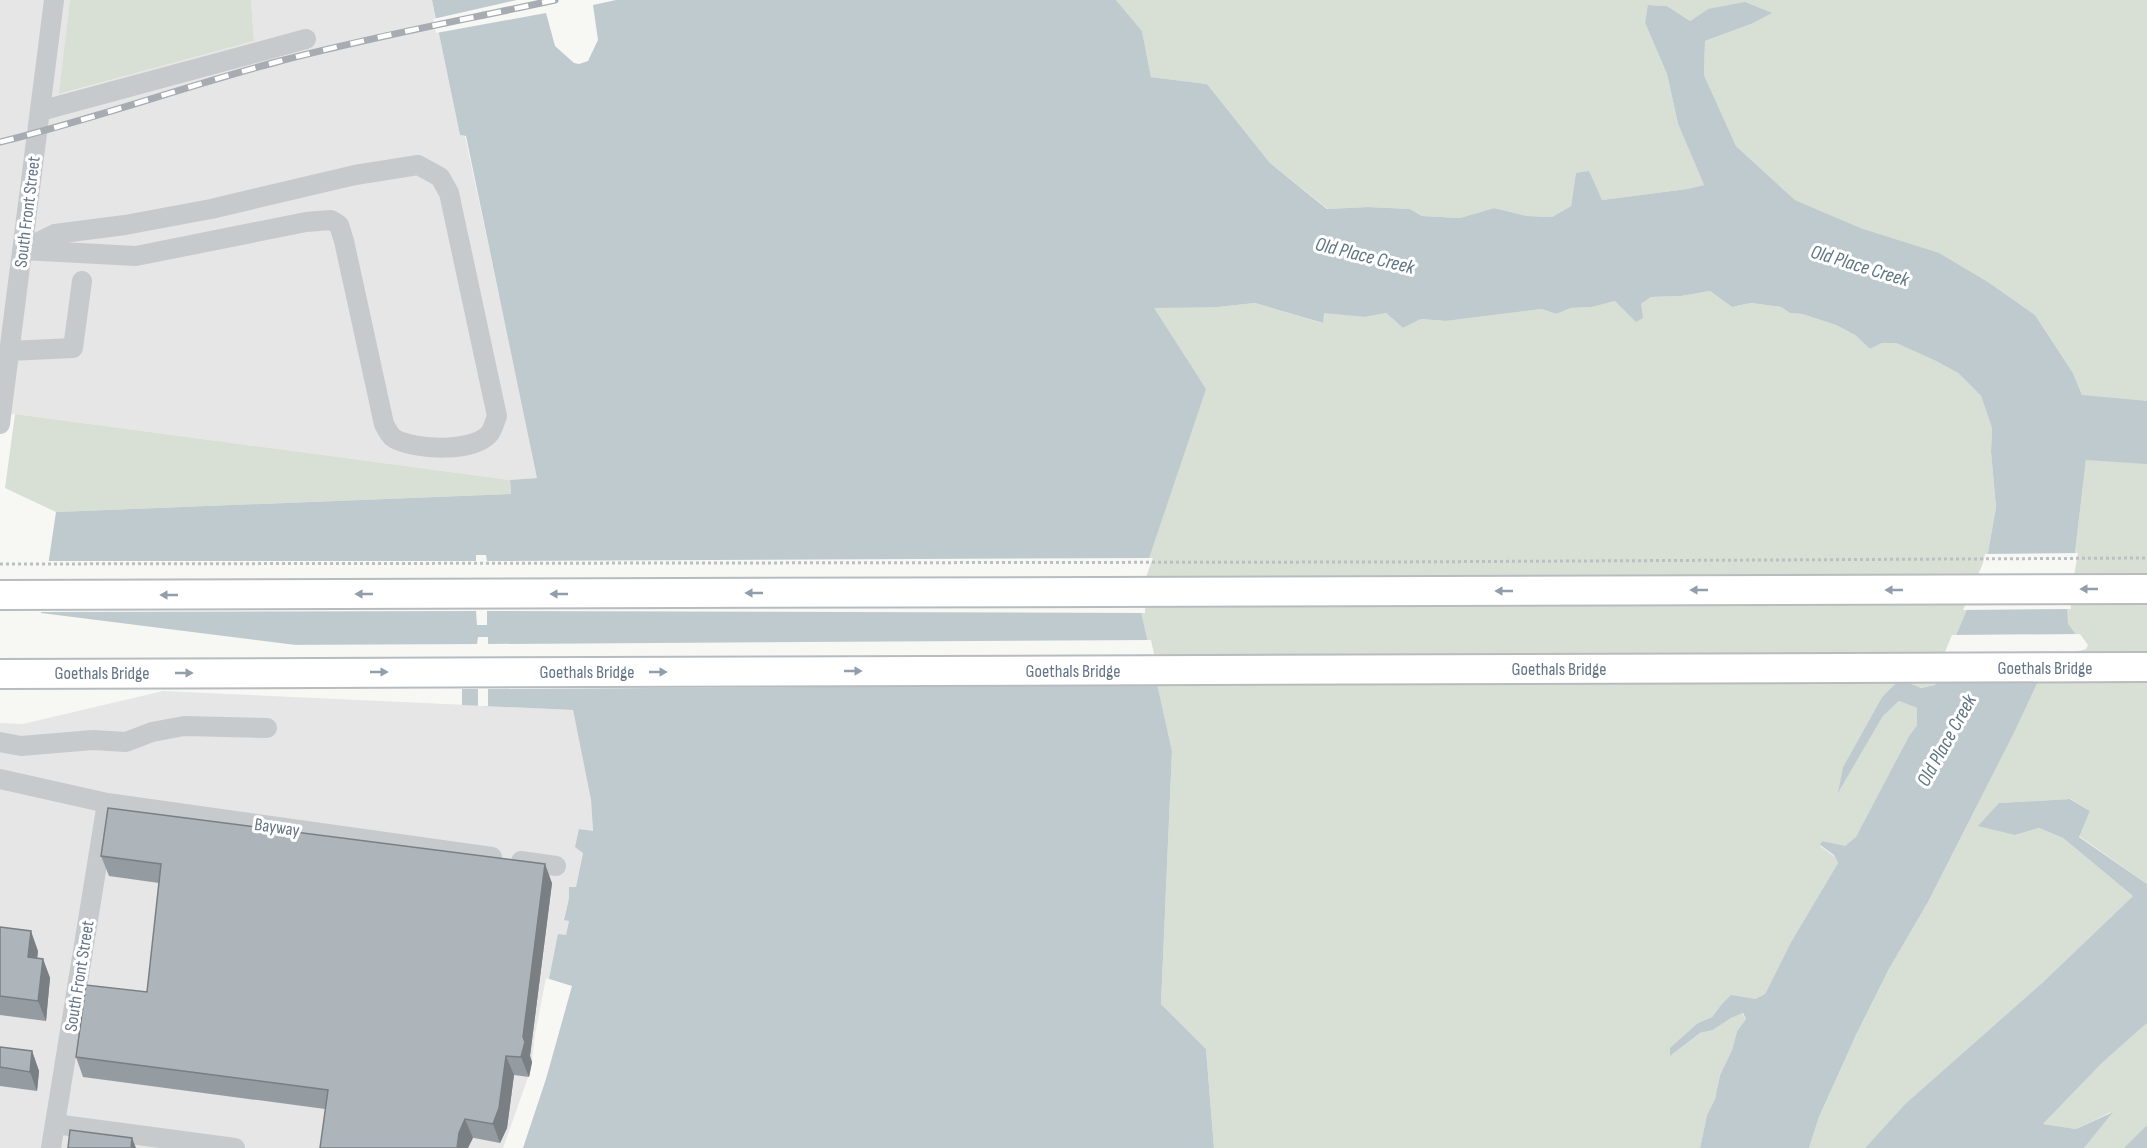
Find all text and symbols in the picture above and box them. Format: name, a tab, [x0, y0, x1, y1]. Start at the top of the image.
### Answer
street label: South Front Street	[10, 155, 45, 269]
water label: Old Place Creek	[1313, 232, 1417, 280]
water label: Old Place Creek	[1808, 240, 1912, 292]
one-way arrow	[2079, 584, 2098, 594]
one-way arrow	[1689, 585, 1708, 595]
one-way arrow	[1884, 585, 1903, 595]
one-way arrow	[1494, 586, 1513, 596]
one-way arrow	[744, 588, 763, 598]
one-way arrow	[354, 589, 373, 599]
one-way arrow	[549, 589, 568, 598]
one-way arrow	[159, 590, 178, 600]
street label: Goethals Bridge	[1998, 658, 2092, 679]
street label: Goethals Bridge	[1512, 659, 1606, 680]
street label: Goethals Bridge	[1026, 661, 1120, 682]
street label: Goethals Bridge	[540, 662, 634, 683]
street label: Goethals Bridge	[55, 663, 149, 684]
one-way arrow	[844, 666, 863, 676]
one-way arrow	[649, 667, 668, 677]
one-way arrow	[175, 668, 194, 678]
one-way arrow	[370, 668, 389, 677]
water label: Old Place Creek	[1912, 690, 1982, 791]
street label: Bayway	[253, 814, 301, 841]
street label: South Front Street	[60, 919, 99, 1033]

